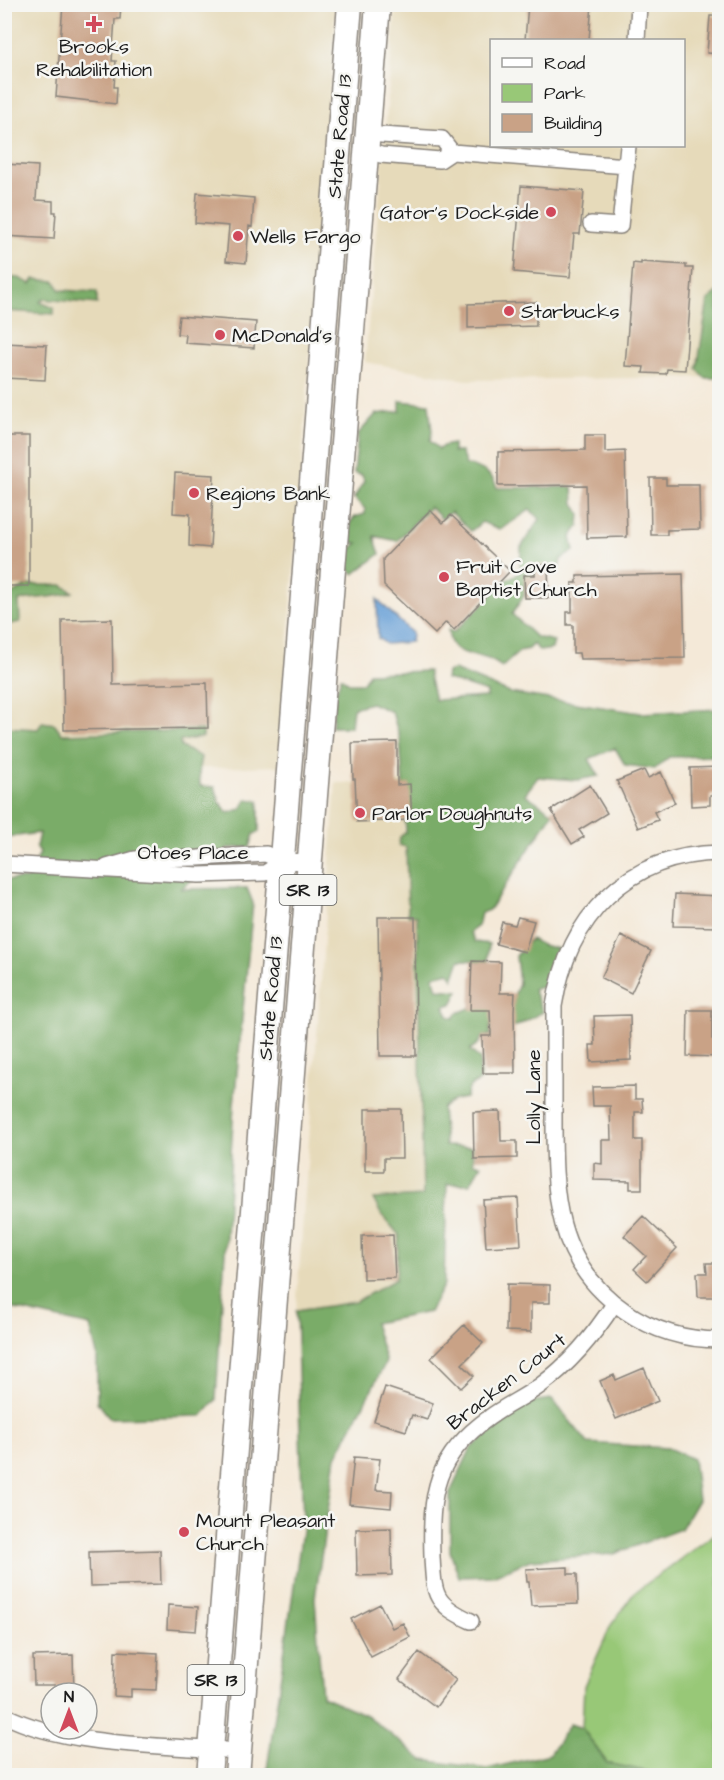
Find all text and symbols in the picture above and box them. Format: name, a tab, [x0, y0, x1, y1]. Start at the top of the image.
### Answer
marker: Brooks Rehabilitation	[87, 17, 101, 31]
place label: Brooks Rehabilitation	[36, 33, 152, 84]
legend	[490, 39, 685, 147]
text: Road	[544, 51, 585, 76]
street label: State Road 13	[321, 73, 359, 199]
text: Park	[544, 81, 586, 106]
text: Building	[544, 111, 602, 137]
place label: Gator's Dockside	[380, 199, 539, 227]
marker: Gator's Dockside	[544, 205, 558, 219]
place label: Wells Fargo	[250, 223, 361, 252]
marker: Wells Fargo	[231, 229, 245, 243]
place label: Starbucks	[521, 298, 620, 326]
marker: Starbucks	[502, 304, 516, 318]
place label: McDonald's	[232, 322, 332, 350]
marker: McDonald's	[213, 328, 227, 342]
place label: Regions Bank	[206, 480, 330, 509]
marker: Regions Bank	[187, 486, 201, 500]
place label: Fruit Cove Baptist Church	[456, 553, 597, 604]
marker: Fruit Cove Baptist Church	[437, 570, 451, 584]
place label: Parlor Doughnuts	[372, 800, 532, 829]
marker: Parlor Doughnuts	[353, 806, 367, 820]
street label: Otoes Place	[137, 839, 249, 867]
road number: SR 13	[280, 875, 336, 905]
street label: State Road 13	[252, 935, 290, 1061]
street label: Lolly Lane	[520, 1049, 549, 1145]
street label: Bracken Court	[441, 1326, 572, 1437]
place label: Mount Pleasant Church	[196, 1507, 335, 1558]
marker: Mount Pleasant Church	[177, 1525, 191, 1539]
road number: SR 13	[188, 1665, 244, 1695]
north arrow	[39, 1681, 99, 1741]
text: N	[64, 1686, 74, 1708]

